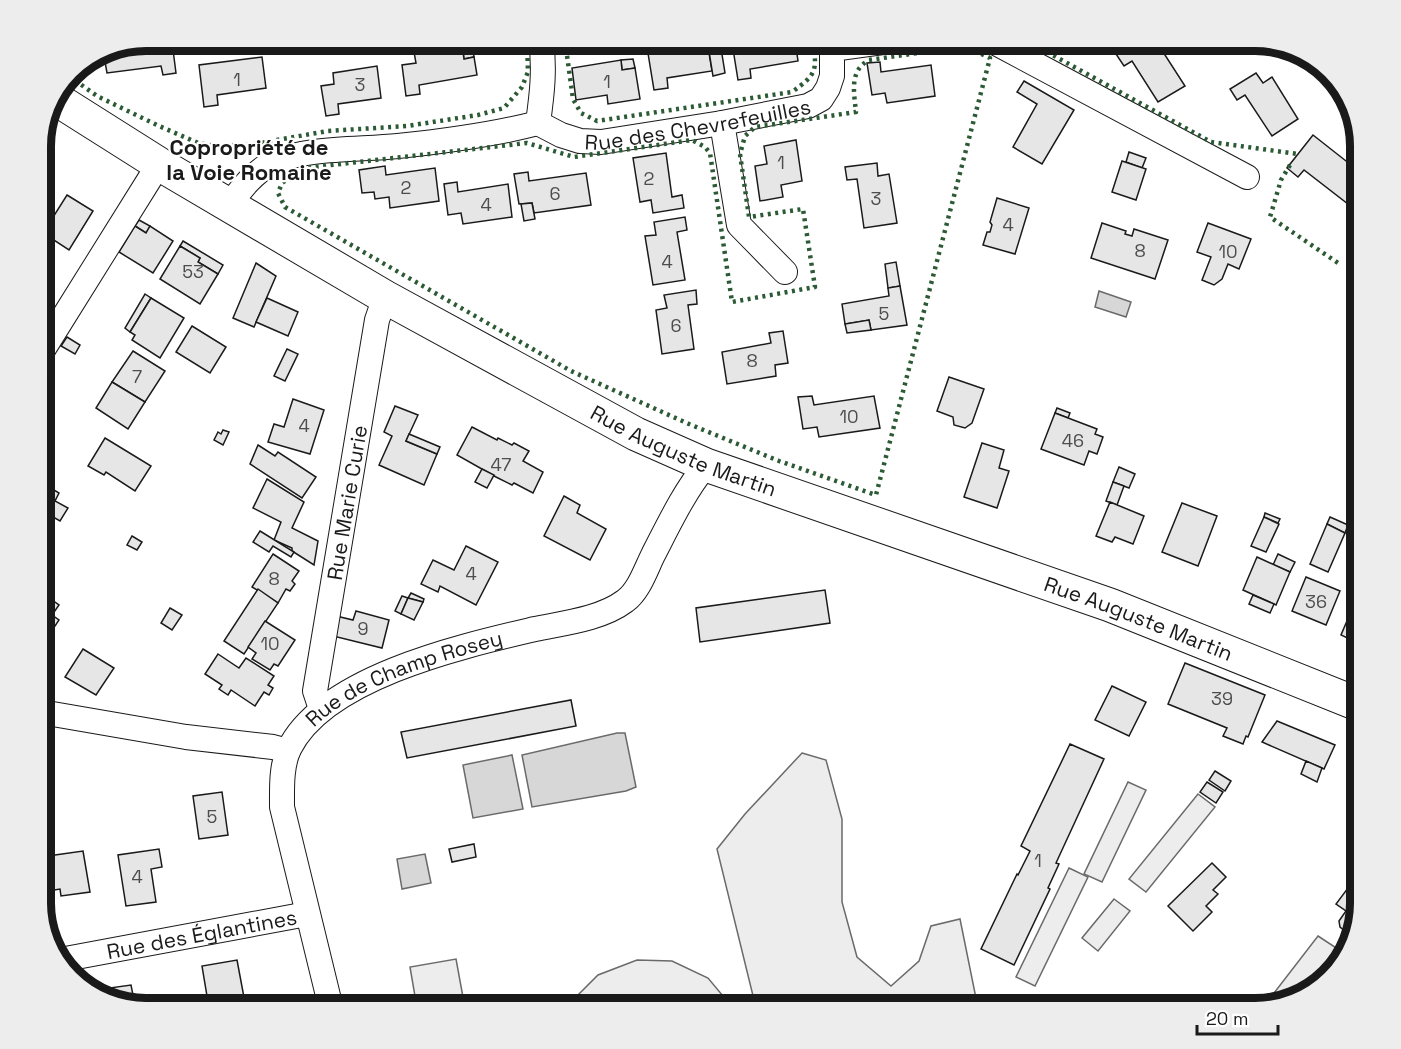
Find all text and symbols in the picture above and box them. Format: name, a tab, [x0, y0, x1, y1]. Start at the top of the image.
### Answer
house number: 1	[233, 68, 241, 91]
house number: 1	[603, 70, 611, 93]
house number: 3	[355, 73, 365, 96]
street label: Rue des Chevrefeuilles	[584, 92, 813, 156]
district label: Copropriété de la Voie Romaine	[166, 133, 332, 186]
house number: 1	[777, 151, 785, 174]
house number: 2	[644, 167, 654, 190]
house number: 2	[401, 176, 411, 199]
house number: 6	[549, 182, 561, 205]
house number: 3	[871, 187, 881, 210]
house number: 4	[480, 193, 492, 216]
house number: 4	[1002, 213, 1014, 236]
house number: 8	[1134, 239, 1146, 262]
house number: 10	[1218, 240, 1238, 263]
house number: 4	[661, 250, 673, 273]
house number: 53	[182, 260, 204, 283]
house number: 5	[879, 302, 889, 325]
house number: 6	[670, 314, 682, 337]
house number: 8	[746, 349, 758, 372]
house number: 7	[132, 365, 142, 388]
street label: Rue Auguste Martin	[586, 398, 780, 502]
house number: 10	[839, 405, 859, 428]
house number: 4	[298, 414, 310, 437]
street label: Rue Marie Curie	[320, 423, 373, 582]
house number: 46	[1062, 429, 1084, 452]
house number: 47	[491, 453, 511, 476]
house number: 4	[465, 562, 477, 585]
house number: 8	[268, 567, 280, 590]
street label: Rue Auguste Martin	[1041, 570, 1237, 666]
house number: 36	[1305, 590, 1327, 613]
house number: 9	[357, 617, 369, 640]
street label: Rue de Champ Rosey	[299, 624, 505, 732]
house number: 10	[260, 632, 280, 655]
house number: 39	[1211, 687, 1233, 710]
house number: 5	[207, 805, 217, 828]
house number: 1	[1034, 849, 1042, 872]
house number: 4	[131, 865, 143, 888]
street label: Rue des Églantines	[104, 903, 299, 965]
scale bar	[1197, 998, 1278, 1036]
text: 20 m	[1206, 1007, 1249, 1030]

